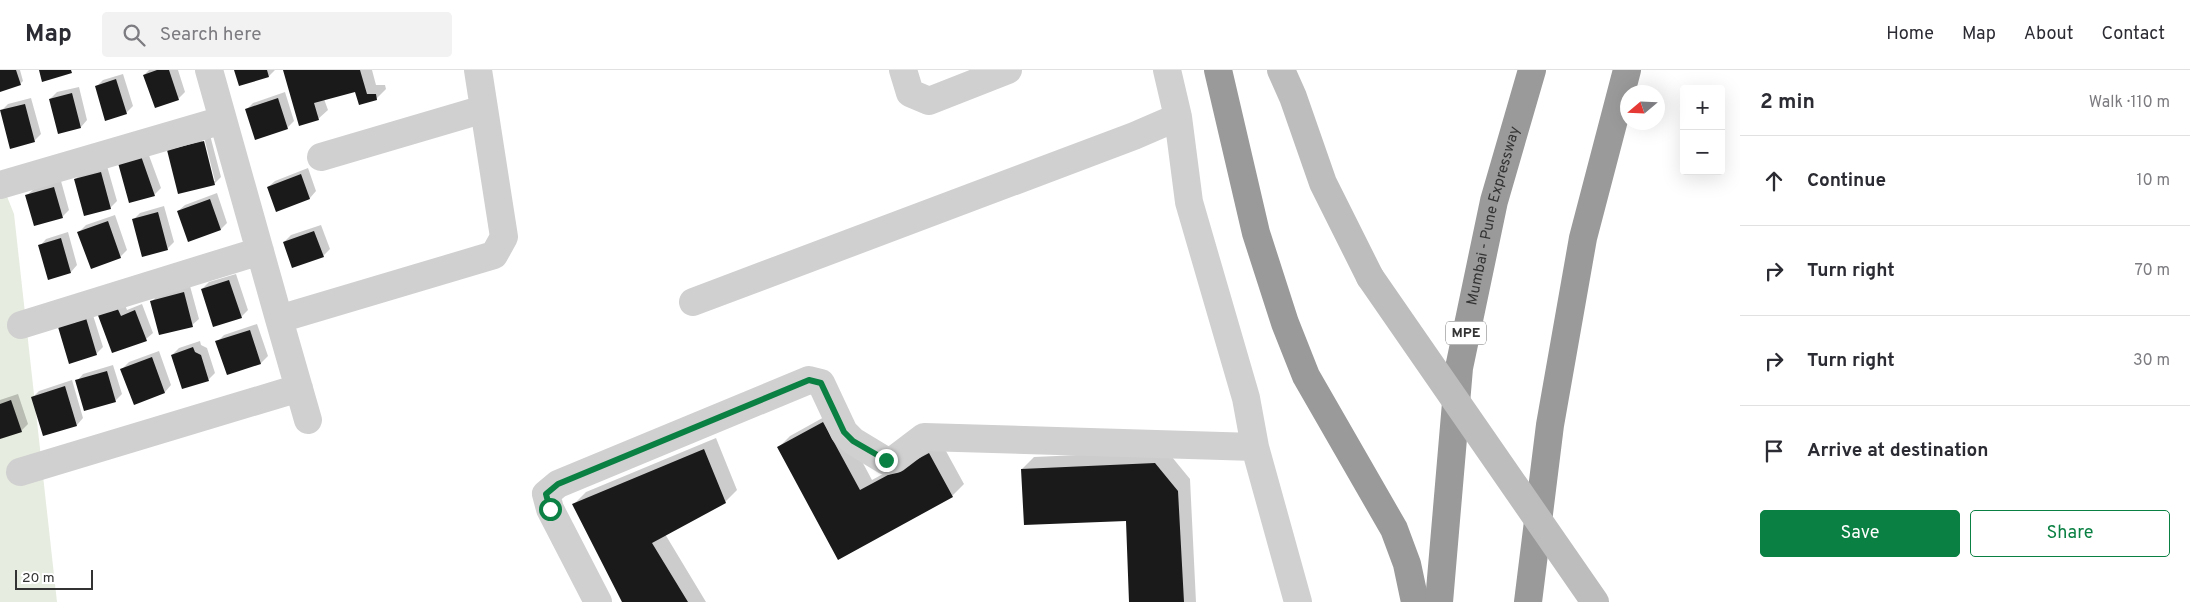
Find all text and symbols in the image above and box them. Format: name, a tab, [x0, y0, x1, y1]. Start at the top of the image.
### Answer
search box	[102, 12, 452, 57]
text: Map	[25, 20, 72, 50]
icon: search	[120, 21, 148, 49]
text: Search here	[160, 23, 261, 47]
text: Home	[1886, 23, 1934, 46]
text: Map	[1962, 23, 1996, 46]
text: About	[2024, 23, 2073, 46]
text: Contact	[2101, 23, 2165, 46]
north arrow	[1620, 85, 1665, 130]
map controls	[1680, 85, 1725, 175]
button: +	[1680, 85, 1725, 130]
text: 2 min	[1760, 89, 1815, 116]
text: Walk · 110 m	[2089, 93, 2170, 113]
street label: Mumbai - Pune Expressway	[1463, 124, 1525, 307]
button: −	[1680, 130, 1725, 175]
icon: ahead	[1760, 167, 1788, 195]
text: Continue	[1807, 169, 1886, 193]
text: 10 m	[2136, 171, 2170, 191]
icon: right	[1760, 257, 1788, 285]
text: Turn right	[1807, 259, 1895, 283]
text: 70 m	[2135, 261, 2170, 281]
road number: MPE	[1446, 322, 1486, 344]
icon: right	[1760, 347, 1788, 375]
text: Turn right	[1807, 349, 1895, 373]
text: 30 m	[2133, 351, 2170, 371]
icon: arrive	[1760, 437, 1788, 465]
text: Arrive at destination	[1807, 439, 1988, 463]
route end	[875, 449, 898, 472]
route start	[539, 498, 562, 521]
button: Save	[1760, 510, 1960, 557]
button: Share	[1970, 510, 2170, 557]
scale bar	[15, 567, 92, 590]
text: 20 m	[22, 570, 55, 587]

